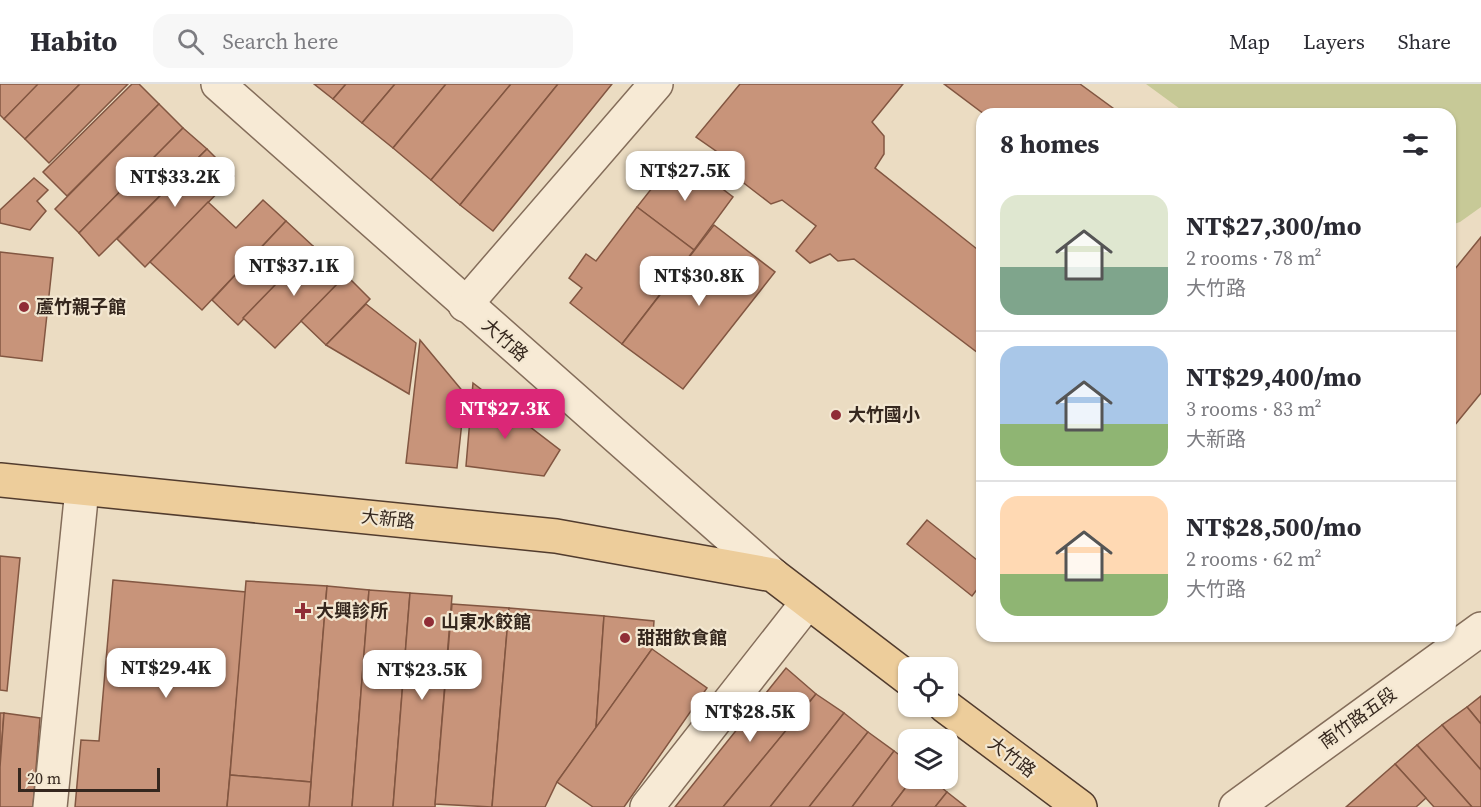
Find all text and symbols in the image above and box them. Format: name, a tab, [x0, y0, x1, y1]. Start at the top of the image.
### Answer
search box	[153, 14, 573, 68]
text: Habito	[30, 22, 117, 60]
icon: search	[174, 25, 207, 58]
text: Search here	[222, 26, 338, 56]
text: Map	[1229, 27, 1270, 56]
text: Layers	[1303, 27, 1365, 56]
text: Share	[1398, 27, 1451, 56]
text: 8 homes	[1000, 126, 1099, 162]
icon: filters	[1399, 128, 1432, 161]
pin: NT$27.5K	[623, 151, 747, 202]
text: NT$27.5K	[640, 156, 730, 184]
pin: NT$33.2K	[113, 157, 237, 208]
text: NT$33.2K	[130, 162, 220, 190]
text: NT$27,300/mo	[1186, 208, 1361, 244]
icon: home	[1048, 219, 1120, 291]
text: 2 rooms · 78 m²	[1186, 244, 1322, 272]
pin: NT$37.1K	[232, 246, 356, 297]
text: NT$37.1K	[249, 251, 339, 279]
pin: NT$30.8K	[637, 256, 761, 307]
text: NT$30.8K	[654, 261, 744, 289]
text: 大竹路	[1186, 274, 1246, 302]
place label: 蘆竹親子館	[36, 294, 126, 319]
marker: 蘆竹親子館	[17, 300, 31, 314]
street label: 大竹路	[477, 312, 534, 367]
text: NT$29,400/mo	[1186, 359, 1361, 395]
icon: home	[1048, 370, 1120, 442]
pin: NT$27.3K	[443, 389, 567, 440]
text: NT$27.3K	[460, 394, 550, 422]
text: 3 rooms · 83 m²	[1186, 395, 1322, 423]
place label: 大竹國小	[848, 402, 920, 427]
marker: 大竹國小	[829, 408, 843, 422]
text: 大新路	[1186, 425, 1246, 453]
street label: 大新路	[360, 503, 416, 534]
text: NT$28,500/mo	[1186, 509, 1361, 545]
icon: home	[1048, 520, 1120, 592]
text: 2 rooms · 62 m²	[1186, 545, 1322, 573]
text: 大竹路	[1186, 575, 1246, 603]
place label: 大興診所	[316, 598, 388, 623]
marker: 大興診所	[294, 602, 312, 620]
place label: 山東水餃館	[441, 609, 531, 634]
marker: 山東水餃館	[422, 615, 436, 629]
place label: 甜甜飲食館	[637, 625, 727, 650]
marker: 甜甜飲食館	[618, 631, 632, 645]
pin: NT$29.4K	[104, 648, 228, 699]
pin: NT$23.5K	[360, 650, 484, 701]
text: NT$29.4K	[121, 653, 211, 681]
text: NT$23.5K	[377, 655, 467, 683]
map controls	[898, 657, 958, 789]
button: locate	[898, 657, 958, 717]
street label: 南竹路五段	[1314, 681, 1401, 754]
pin: NT$28.5K	[688, 692, 812, 743]
text: NT$28.5K	[705, 697, 795, 725]
button: layers	[898, 729, 958, 789]
street label: 大竹路	[983, 730, 1041, 783]
scale bar	[18, 765, 160, 792]
text: 20 m	[27, 767, 61, 789]

